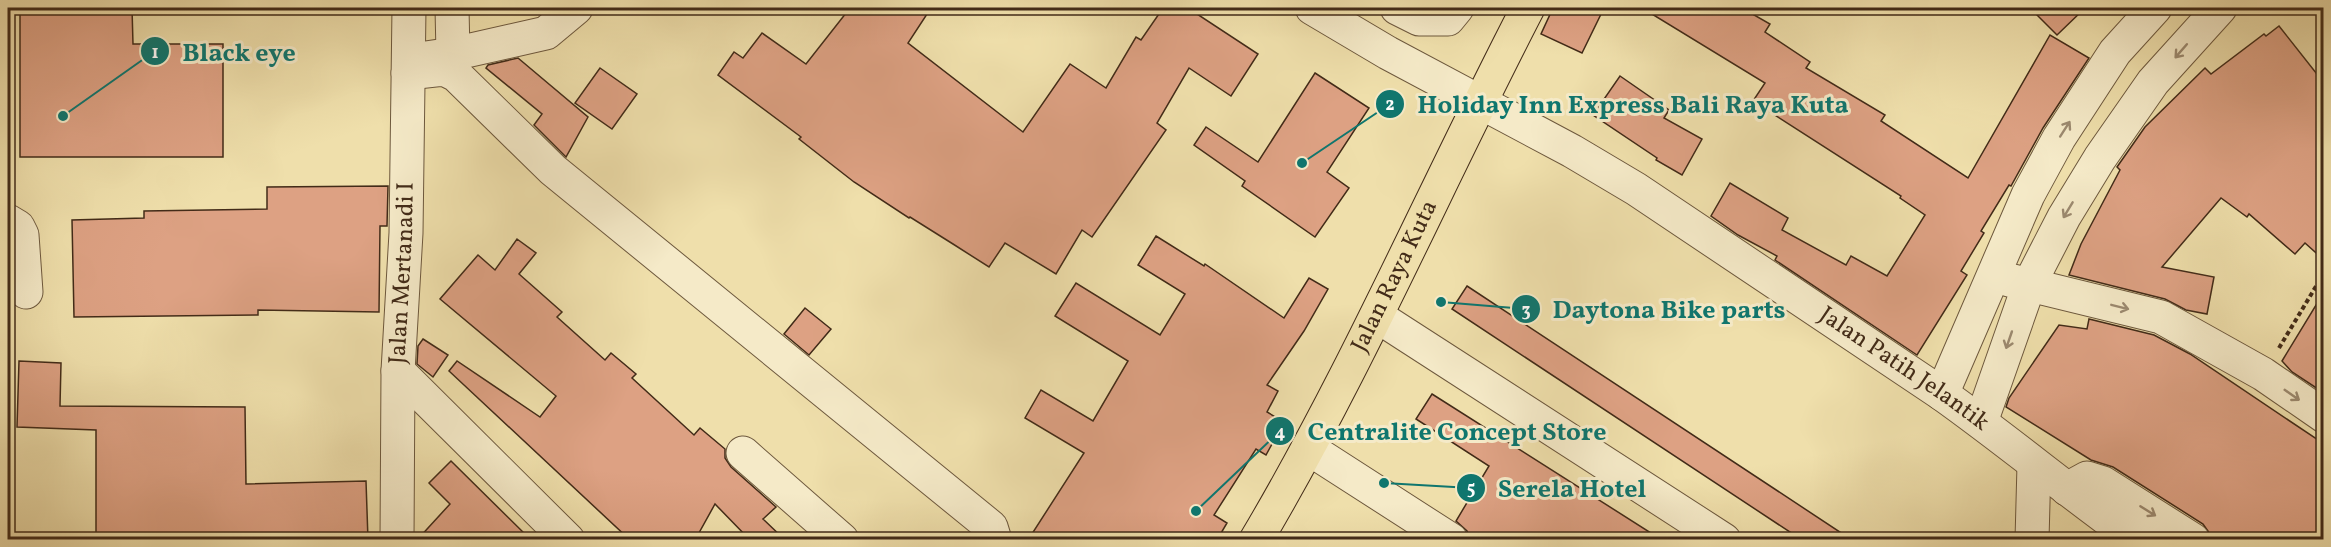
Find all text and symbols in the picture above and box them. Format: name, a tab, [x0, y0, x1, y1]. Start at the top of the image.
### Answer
callout: Black eye	[140, 29, 307, 73]
text: Black eye	[182, 36, 296, 72]
text: 1	[151, 41, 159, 66]
one-way arrow	[2174, 43, 2187, 59]
callout: Holiday Inn Express Bali Raya Kuta	[1375, 82, 1861, 126]
text: Holiday Inn Express Bali Raya Kuta	[1417, 88, 1849, 124]
text: 2	[1385, 93, 1395, 118]
one-way arrow	[2058, 121, 2071, 138]
street label: Jalan Mertanadi I	[381, 182, 424, 365]
street label: Jalan Raya Kuta	[1343, 195, 1447, 359]
one-way arrow	[2062, 201, 2074, 218]
callout: Daytona Bike parts	[1511, 287, 1798, 331]
text: Daytona Bike parts	[1552, 293, 1786, 329]
text: 3	[1521, 299, 1531, 324]
street label: Jalan Patih Jelantik	[1812, 299, 1996, 440]
one-way arrow	[2110, 302, 2129, 314]
one-way arrow	[2003, 330, 2014, 349]
one-way arrow	[2284, 389, 2300, 401]
callout: Centralite Concept Store	[1265, 409, 1618, 453]
text: Centralite Concept Store	[1308, 415, 1606, 451]
text: 4	[1275, 421, 1286, 446]
callout: Serela Hotel	[1456, 466, 1658, 510]
text: Serela Hotel	[1498, 472, 1646, 508]
text: 5	[1467, 477, 1475, 502]
one-way arrow	[2139, 506, 2156, 518]

